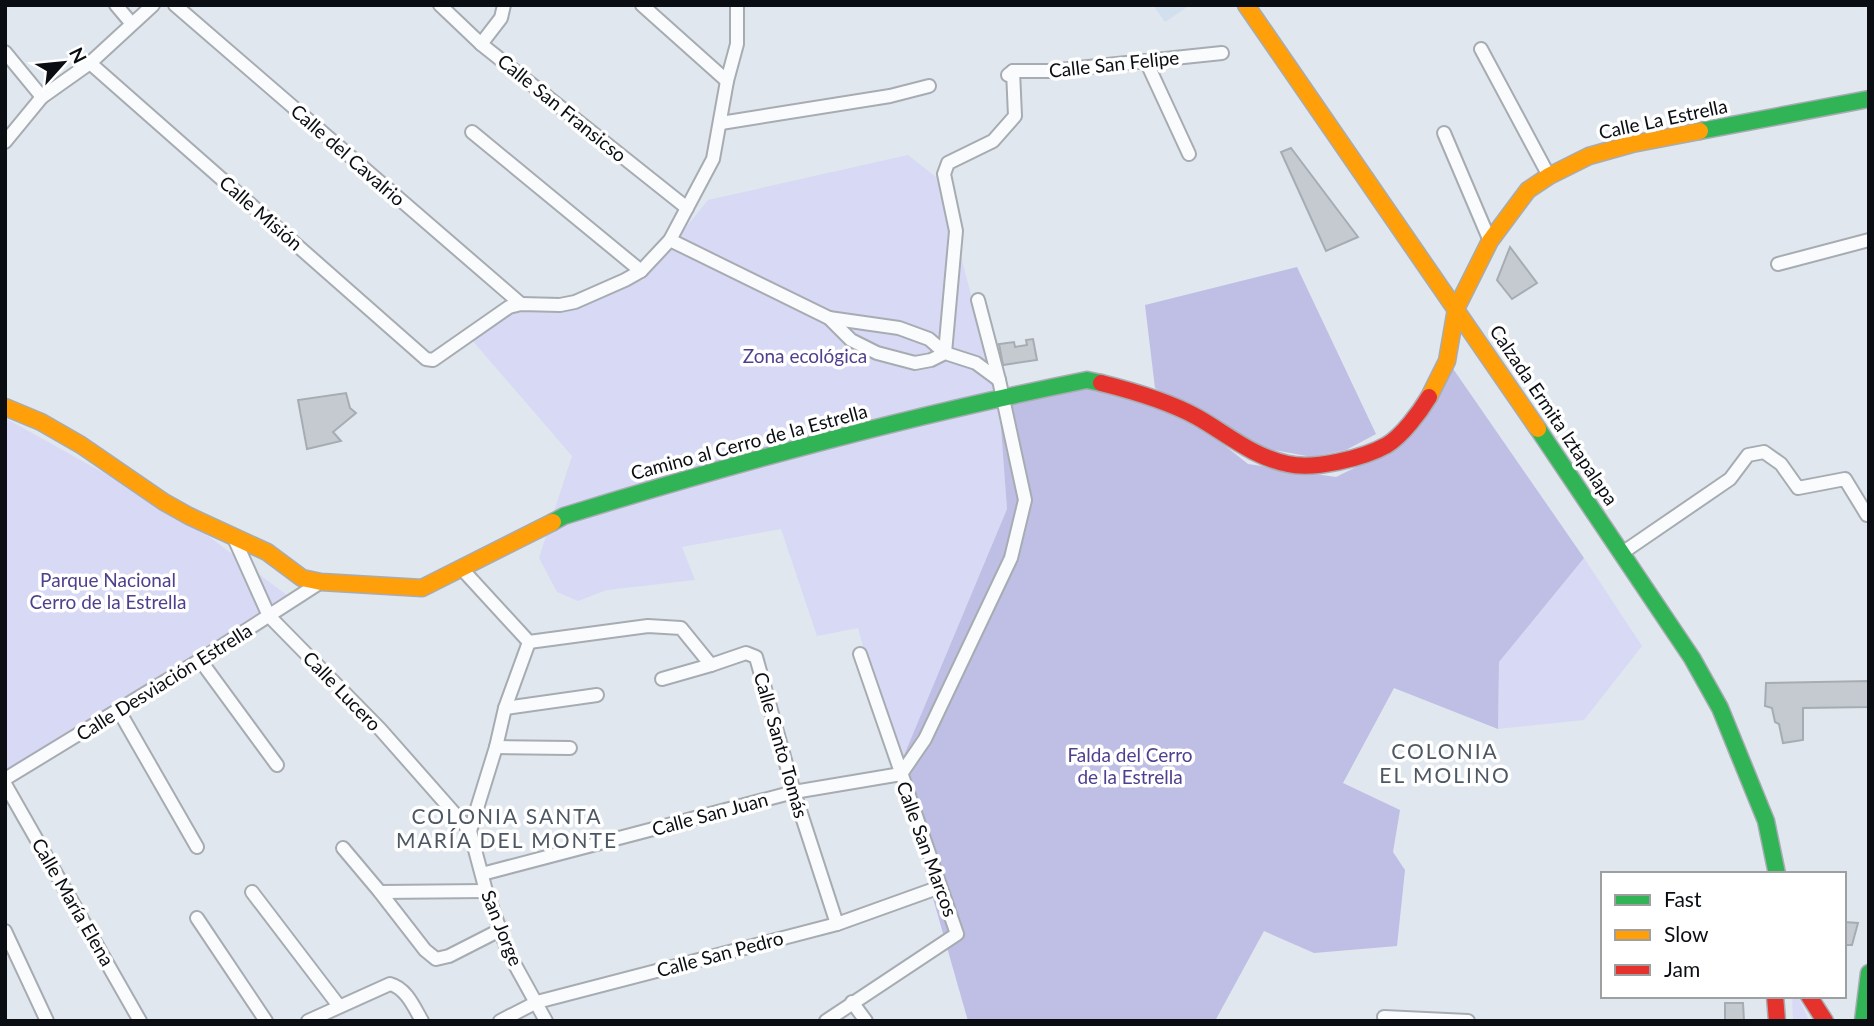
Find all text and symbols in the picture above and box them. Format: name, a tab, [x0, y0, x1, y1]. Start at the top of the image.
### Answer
north arrow	[28, 28, 98, 98]
text: N	[65, 43, 92, 67]
street label: Calle San Felipe	[1048, 45, 1180, 82]
street label: Calle San Fransicso	[493, 49, 631, 166]
street label: Calle La Estrella	[1596, 94, 1729, 143]
street label: Calle del Cavalrio	[287, 99, 410, 210]
street label: Calle Misión	[215, 170, 307, 255]
street label: Calzada Ermita Iztapalapa	[1485, 320, 1623, 509]
park label: Zona ecológica	[743, 344, 867, 367]
street label: Camino al Cerro de la Estrella	[628, 399, 870, 484]
park label: Parque Nacional Cerro de la Estrella	[30, 568, 186, 613]
street label: Calle Desviación Estrella	[72, 618, 256, 745]
street label: Calle Lucero	[299, 646, 386, 735]
street label: Calle Santo Tomás	[750, 669, 813, 821]
district label: COLONIA EL MOLINO	[1379, 738, 1511, 787]
park label: Falda del Cerro de la Estrella	[1067, 743, 1193, 788]
street label: Calle San Marcos	[892, 778, 963, 920]
street label: Calle San Juan	[649, 787, 770, 840]
district label: COLONIA SANTA MARÍA DEL MONTE	[396, 803, 618, 852]
street label: Calle María Elena	[27, 834, 119, 970]
legend	[1601, 872, 1846, 998]
text: Fast	[1664, 886, 1702, 911]
street label: San Jorge	[477, 887, 528, 969]
text: Slow	[1664, 921, 1709, 946]
street label: Calle San Pedro	[654, 926, 786, 981]
text: Jam	[1664, 956, 1700, 981]

